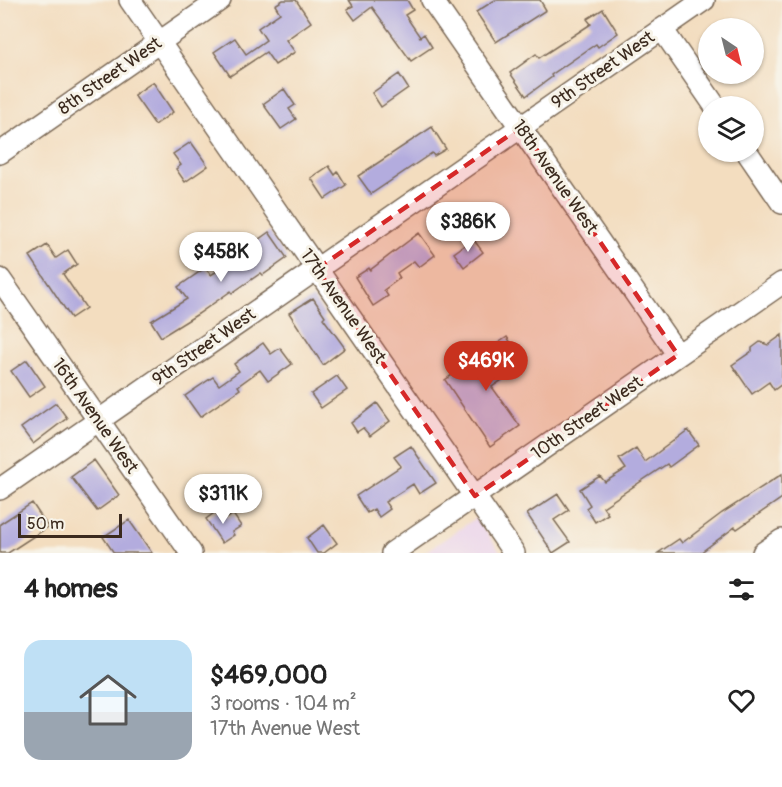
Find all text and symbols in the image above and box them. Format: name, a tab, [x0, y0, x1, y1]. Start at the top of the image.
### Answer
north arrow	[698, 18, 764, 84]
map controls	[698, 18, 764, 162]
street label: 9th Street West	[547, 25, 660, 114]
street label: 8th Street West	[54, 31, 167, 120]
button: layers	[698, 96, 764, 162]
street label: 18th Avenue West	[507, 115, 603, 239]
pin: $386K	[426, 202, 510, 253]
text: $386K	[440, 209, 496, 234]
pin: $458K	[179, 232, 263, 283]
text: $458K	[193, 239, 249, 264]
street label: 17th Avenue West	[295, 244, 392, 368]
street label: 9th Street West	[148, 302, 261, 391]
pin: $469K	[444, 341, 528, 392]
text: $469K	[458, 348, 514, 373]
street label: 16th Avenue West	[47, 354, 144, 479]
street label: 10th Street West	[527, 371, 648, 465]
pin: $311K	[181, 474, 265, 525]
text: $311K	[198, 481, 248, 506]
scale bar	[18, 511, 122, 538]
text: 50 m	[27, 514, 64, 534]
text: 4 homes	[24, 573, 118, 605]
icon: filters	[725, 573, 758, 606]
text: $469,000	[210, 659, 328, 691]
icon: home	[72, 664, 144, 736]
icon: heart	[725, 684, 758, 717]
text: 3 rooms · 104 m²	[210, 691, 357, 716]
text: 17th Avenue West	[210, 716, 360, 741]

